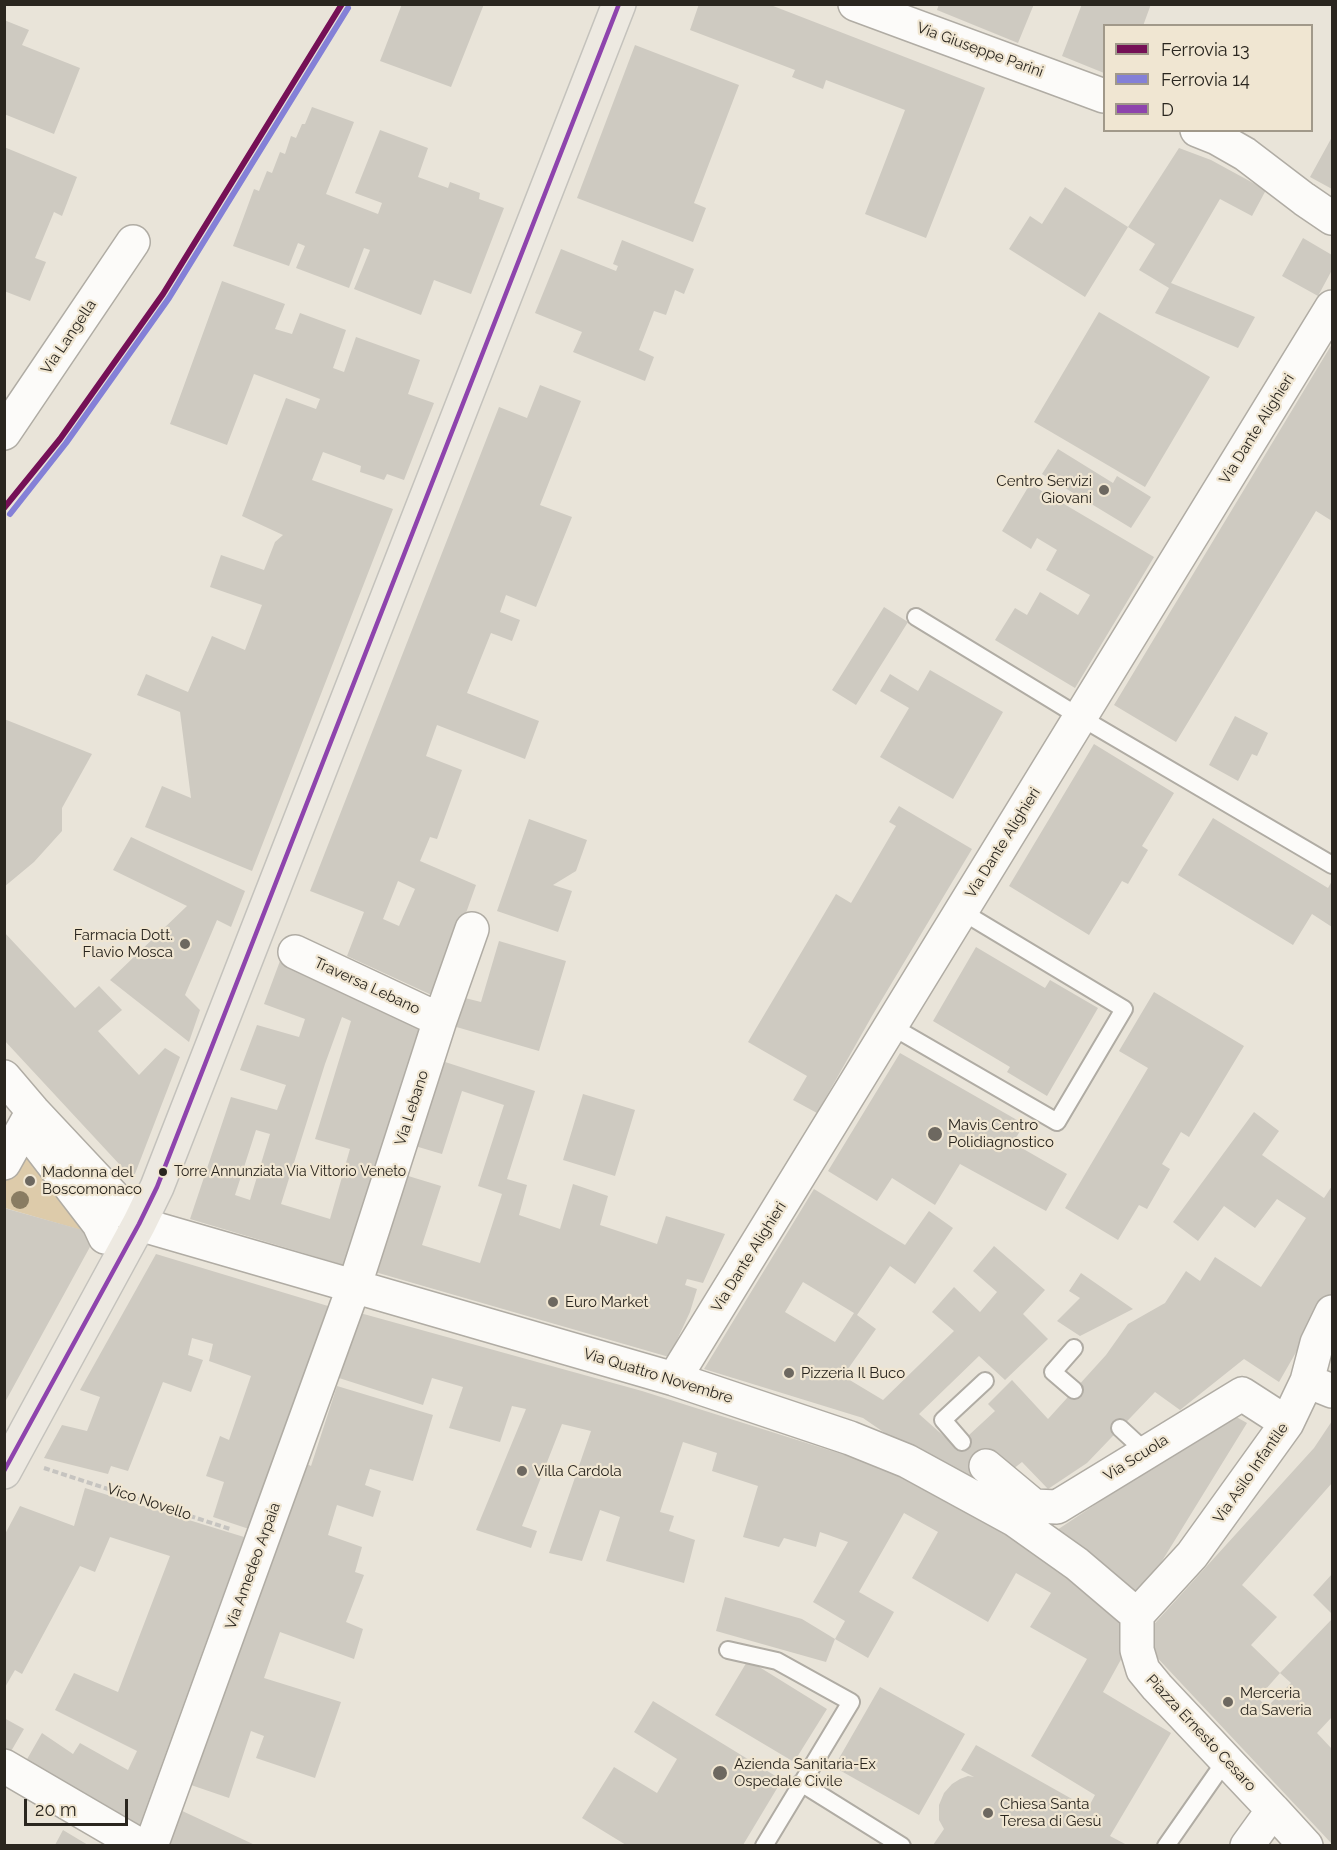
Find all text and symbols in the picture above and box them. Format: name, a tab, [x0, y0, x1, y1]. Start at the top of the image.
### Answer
street label: Via Giuseppe Parini	[914, 19, 1046, 81]
legend	[1103, 24, 1313, 132]
text: Ferrovia 13	[1161, 39, 1250, 60]
text: Ferrovia 14	[1161, 69, 1250, 90]
text: D	[1161, 99, 1174, 120]
street label: Via Langella	[38, 297, 100, 377]
street label: Via Dante Alighieri	[1216, 371, 1298, 487]
place label: Centro Servizi Giovani	[996, 472, 1092, 507]
marker: Centro Servizi Giovani	[1097, 483, 1111, 497]
street label: Via Dante Alighieri	[962, 785, 1044, 901]
place label: Farmacia Dott. Flavio Mosca	[74, 926, 173, 961]
marker: Farmacia Dott. Flavio Mosca	[178, 937, 192, 951]
street label: Traversa Lebano	[311, 954, 423, 1018]
street label: Via Lebano	[391, 1068, 433, 1148]
place label: Mavis Centro Polidiagnostico	[948, 1116, 1054, 1151]
marker: Mavis Centro Polidiagnostico	[926, 1125, 944, 1143]
place label: Madonna del Boscomonaco	[42, 1163, 142, 1198]
place label: Torre Annunziata Via Vittorio Veneto	[174, 1164, 406, 1180]
marker: Torre Annunziata Via Vittorio Veneto	[157, 1166, 169, 1178]
marker: Madonna del Boscomonaco	[23, 1174, 37, 1188]
street label: Via Dante Alighieri	[708, 1199, 790, 1315]
place label: Euro Market	[565, 1293, 648, 1311]
marker: Euro Market	[546, 1295, 560, 1309]
street label: Via Quattro Novembre	[581, 1345, 735, 1407]
place label: Pizzeria Il Buco	[801, 1364, 905, 1382]
marker: Pizzeria Il Buco	[782, 1366, 796, 1380]
street label: Via Asilo Infantile	[1210, 1419, 1292, 1527]
street label: Via Scuola	[1100, 1431, 1172, 1485]
place label: Villa Cardola	[534, 1462, 622, 1480]
marker: Villa Cardola	[515, 1464, 529, 1478]
street label: Vico Novello	[104, 1480, 194, 1524]
street label: Via Amedeo Arpaia	[222, 1500, 284, 1632]
street label: Piazza Ernesto Cesaro	[1142, 1671, 1260, 1795]
place label: Merceria da Saveria	[1240, 1684, 1312, 1719]
marker: Merceria da Saveria	[1221, 1695, 1235, 1709]
place label: Azienda Sanitaria-Ex Ospedale Civile	[734, 1755, 876, 1790]
marker: Azienda Sanitaria-Ex Ospedale Civile	[711, 1764, 729, 1782]
scale bar	[27, 1787, 130, 1825]
place label: Chiesa Santa Teresa di Gesù	[1000, 1795, 1101, 1830]
text: 20 m	[35, 1799, 77, 1820]
marker: Chiesa Santa Teresa di Gesù	[981, 1806, 995, 1820]

